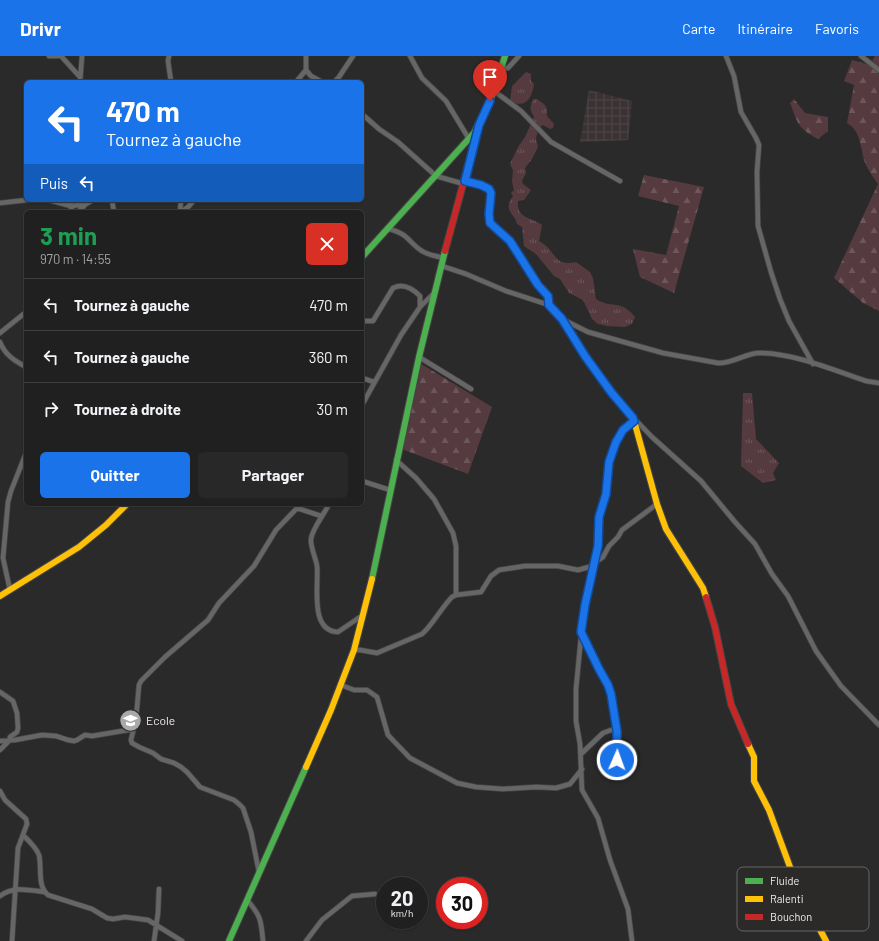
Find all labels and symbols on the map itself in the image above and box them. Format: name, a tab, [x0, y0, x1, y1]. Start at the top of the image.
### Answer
pin	[473, 60, 507, 101]
school or university icon: Ecole	[117, 708, 143, 734]
place label: Ecole	[146, 713, 175, 727]
position arrow	[596, 739, 638, 781]
legend	[737, 867, 869, 931]
text: Fluide	[770, 874, 799, 887]
speed limit sign: 30	[436, 877, 488, 929]
text: Ralenti	[770, 892, 804, 905]
text: Bouchon	[770, 910, 812, 923]

